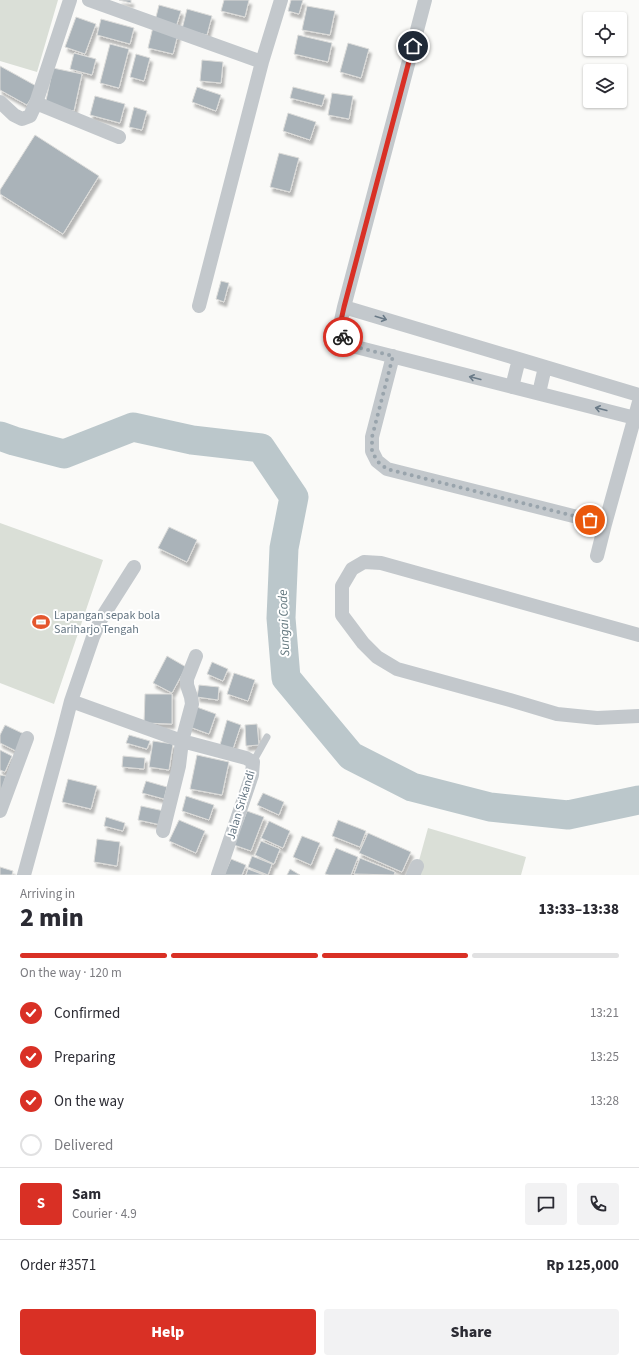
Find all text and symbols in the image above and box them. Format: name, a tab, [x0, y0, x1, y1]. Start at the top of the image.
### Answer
map controls	[583, 12, 627, 108]
button: locate	[583, 12, 627, 56]
pin	[396, 29, 430, 63]
icon: home	[402, 35, 424, 57]
button: layers	[583, 64, 627, 108]
one-way arrow	[374, 315, 387, 322]
courier	[323, 317, 363, 357]
icon: bike	[332, 326, 354, 348]
one-way arrow	[469, 373, 482, 381]
one-way arrow	[595, 405, 608, 413]
pin	[573, 503, 607, 537]
icon: bag	[579, 509, 601, 531]
water label: Sungai Code	[274, 589, 294, 657]
place label: Lapangan sepak bola Sariharjo Tengah	[54, 607, 160, 638]
sports icon: Lapangan sepak bola Sariharjo Tengah	[31, 612, 51, 632]
street label: Jalan Srikandi	[222, 768, 260, 842]
text: Arriving in	[20, 885, 75, 903]
text: 2 min	[20, 899, 84, 936]
text: 13:33–13:38	[538, 899, 619, 920]
text: On the way · 120 m	[20, 964, 122, 982]
icon: check	[20, 1002, 42, 1024]
text: Confirmed	[54, 1003, 120, 1024]
text: 13:21	[590, 1004, 619, 1022]
icon: check	[20, 1046, 42, 1068]
text: Preparing	[54, 1047, 115, 1068]
text: 13:25	[590, 1048, 619, 1066]
icon: check	[20, 1090, 42, 1112]
text: On the way	[54, 1091, 124, 1112]
text: 13:28	[590, 1092, 619, 1110]
text: Delivered	[54, 1135, 113, 1156]
button: chat	[525, 1183, 567, 1225]
button: phone	[577, 1183, 619, 1225]
text: Sam	[72, 1184, 101, 1205]
text: S	[37, 1193, 45, 1214]
text: Courier · 4.9	[72, 1205, 137, 1223]
text: Order #3571	[20, 1255, 96, 1276]
text: Rp 125,000	[546, 1255, 619, 1276]
button: Help	[20, 1309, 316, 1355]
button: Share	[324, 1309, 619, 1355]

